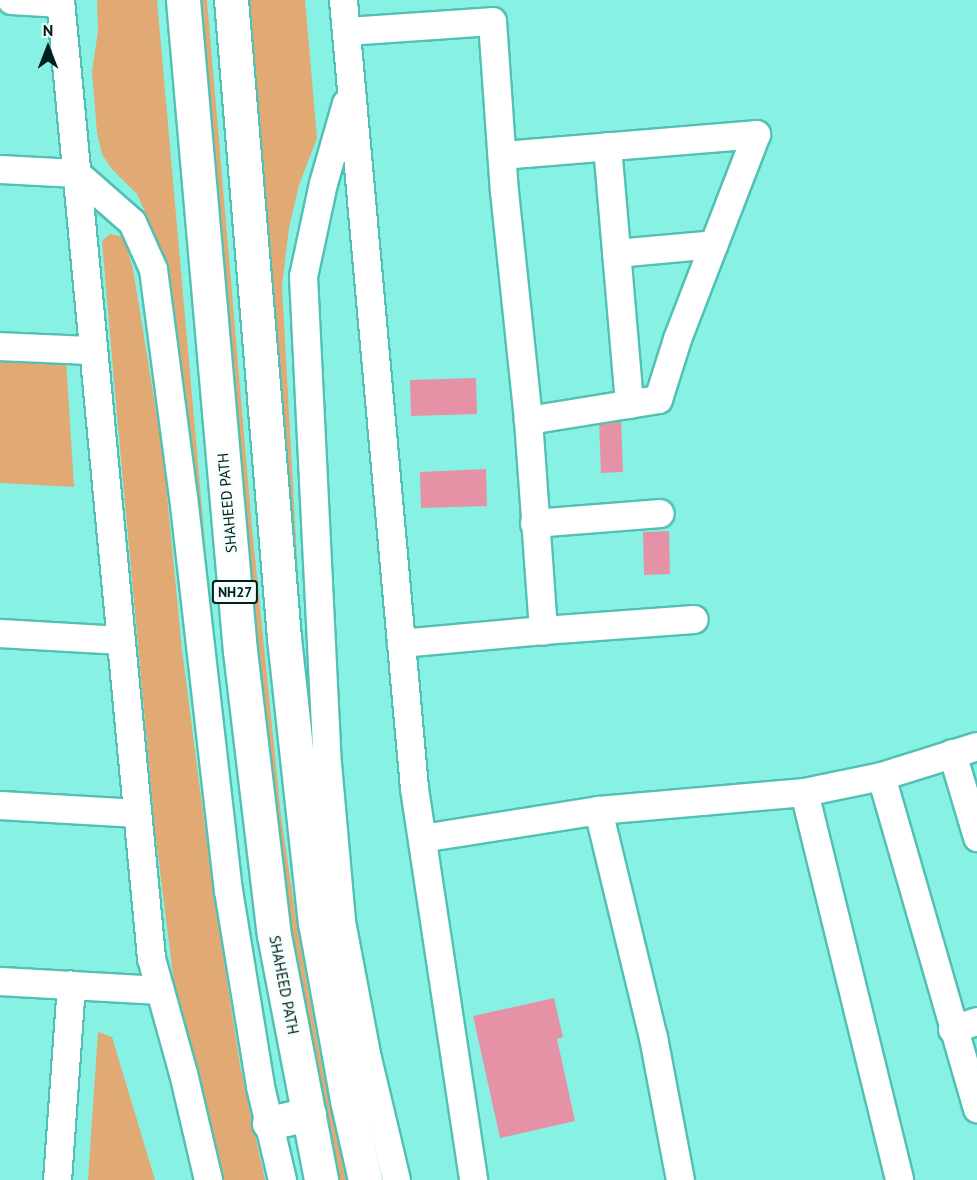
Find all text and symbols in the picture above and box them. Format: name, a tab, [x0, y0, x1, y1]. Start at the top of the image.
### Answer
north arrow	[18, 18, 78, 78]
text: N	[43, 20, 53, 40]
street label: SHAHEED PATH	[214, 452, 240, 554]
road number: NH27	[211, 581, 259, 603]
street label: SHAHEED PATH	[266, 934, 302, 1036]

